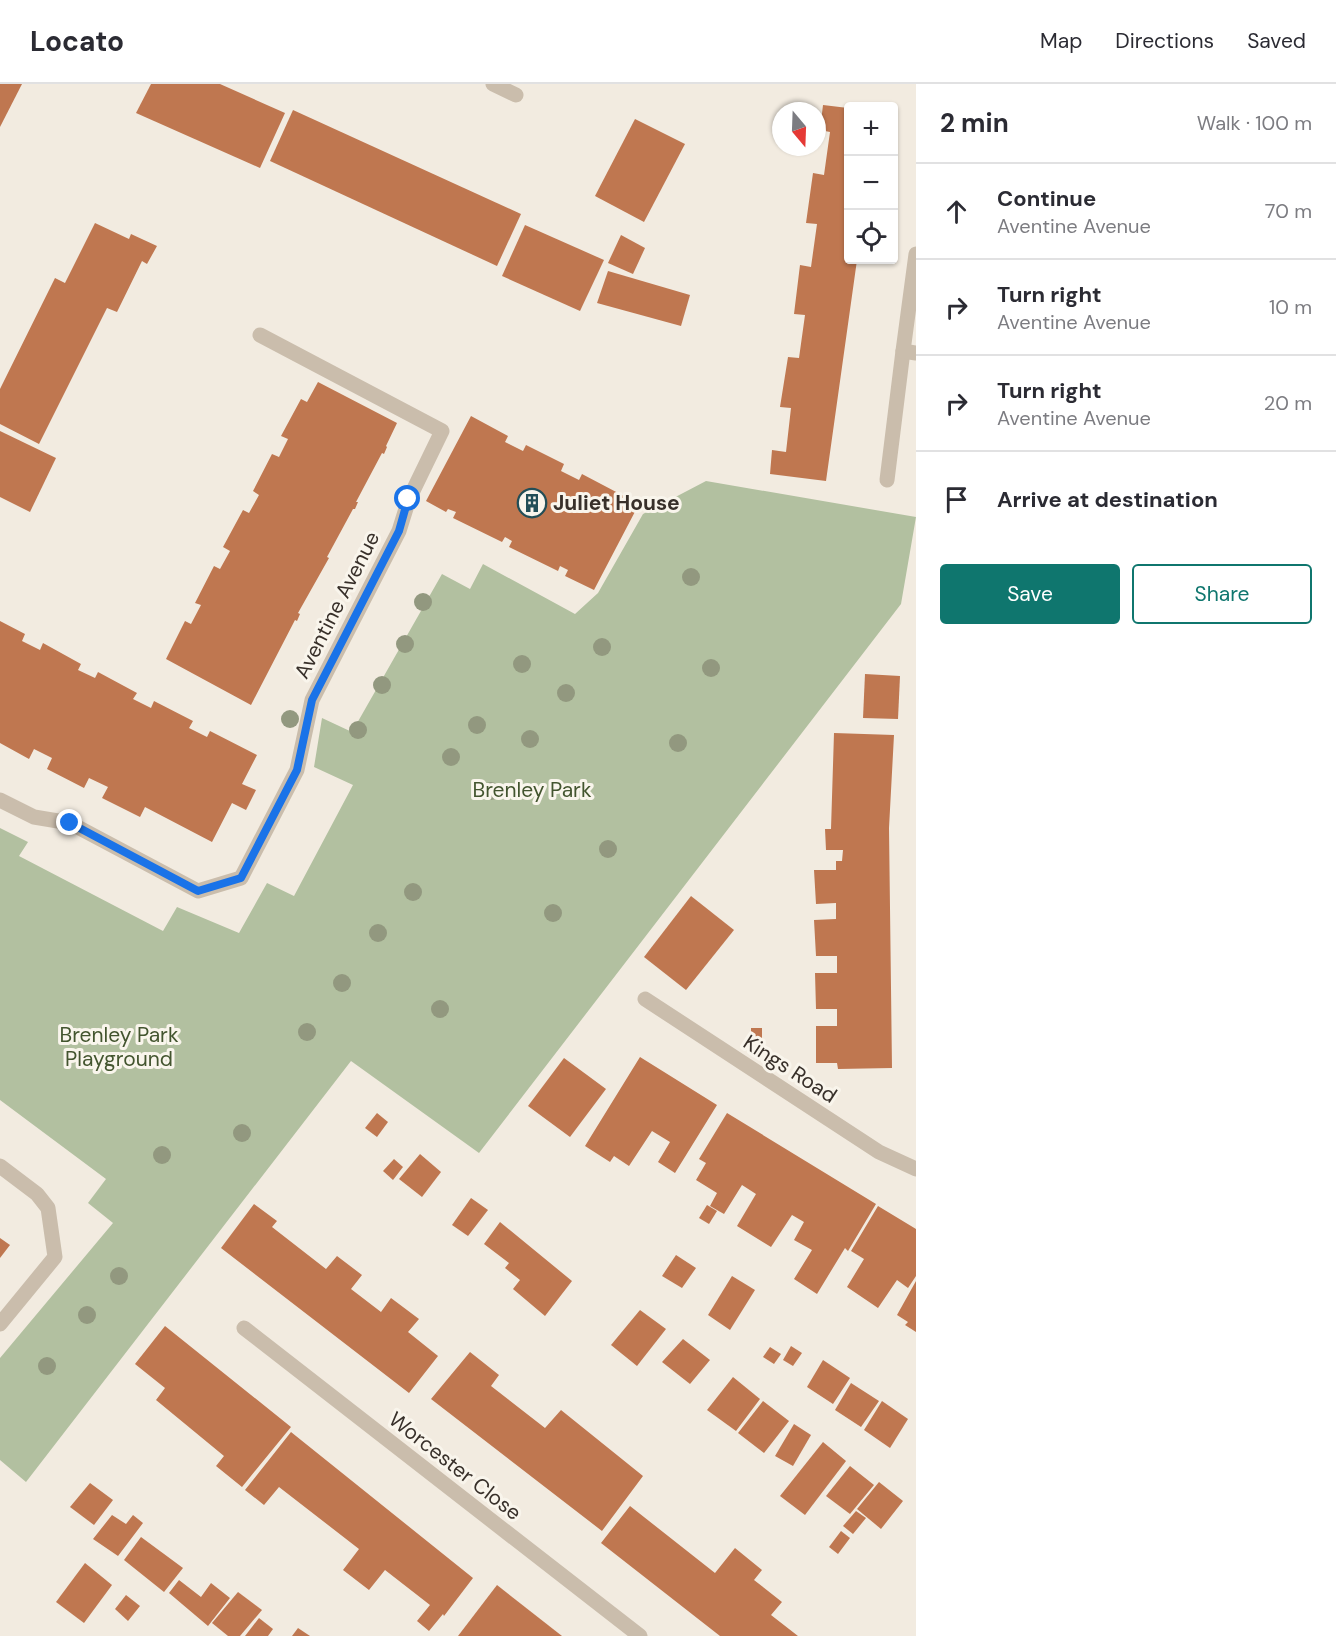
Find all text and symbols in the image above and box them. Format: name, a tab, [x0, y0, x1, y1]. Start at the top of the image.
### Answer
text: Locato	[30, 23, 124, 60]
text: Map	[1040, 27, 1082, 55]
text: Directions	[1115, 27, 1214, 55]
text: Saved	[1247, 27, 1306, 55]
north arrow	[772, 102, 826, 156]
map controls	[844, 102, 898, 264]
button: +	[844, 102, 898, 156]
text: 2 min	[940, 106, 1009, 140]
text: Walk · 100 m	[1197, 110, 1312, 136]
button: −	[844, 156, 898, 210]
text: Continue	[997, 184, 1096, 213]
icon: ahead	[940, 195, 973, 228]
text: 70 m	[1265, 198, 1312, 224]
button: locate	[844, 210, 898, 264]
text: Aventine Avenue	[997, 213, 1151, 239]
text: Turn right	[997, 280, 1102, 309]
icon: right	[940, 291, 973, 324]
text: 10 m	[1269, 294, 1312, 320]
text: Aventine Avenue	[997, 309, 1151, 335]
text: Turn right	[997, 376, 1102, 405]
icon: right	[940, 387, 973, 420]
text: 20 m	[1264, 390, 1312, 416]
text: Aventine Avenue	[997, 405, 1151, 431]
icon: arrive	[940, 483, 973, 516]
route start	[394, 485, 420, 511]
text: Arrive at destination	[997, 485, 1218, 514]
building icon: Juliet House	[516, 487, 548, 519]
place label: Juliet House	[553, 489, 680, 517]
street label: Aventine Avenue	[288, 527, 386, 683]
button: Save	[940, 564, 1120, 624]
button: Share	[1132, 564, 1312, 624]
park label: Brenley Park	[473, 776, 592, 804]
route end	[56, 809, 82, 835]
park label: Brenley Park Playground	[60, 1021, 179, 1073]
street label: Kings Road	[738, 1028, 842, 1110]
street label: Worcester Close	[383, 1405, 527, 1527]

